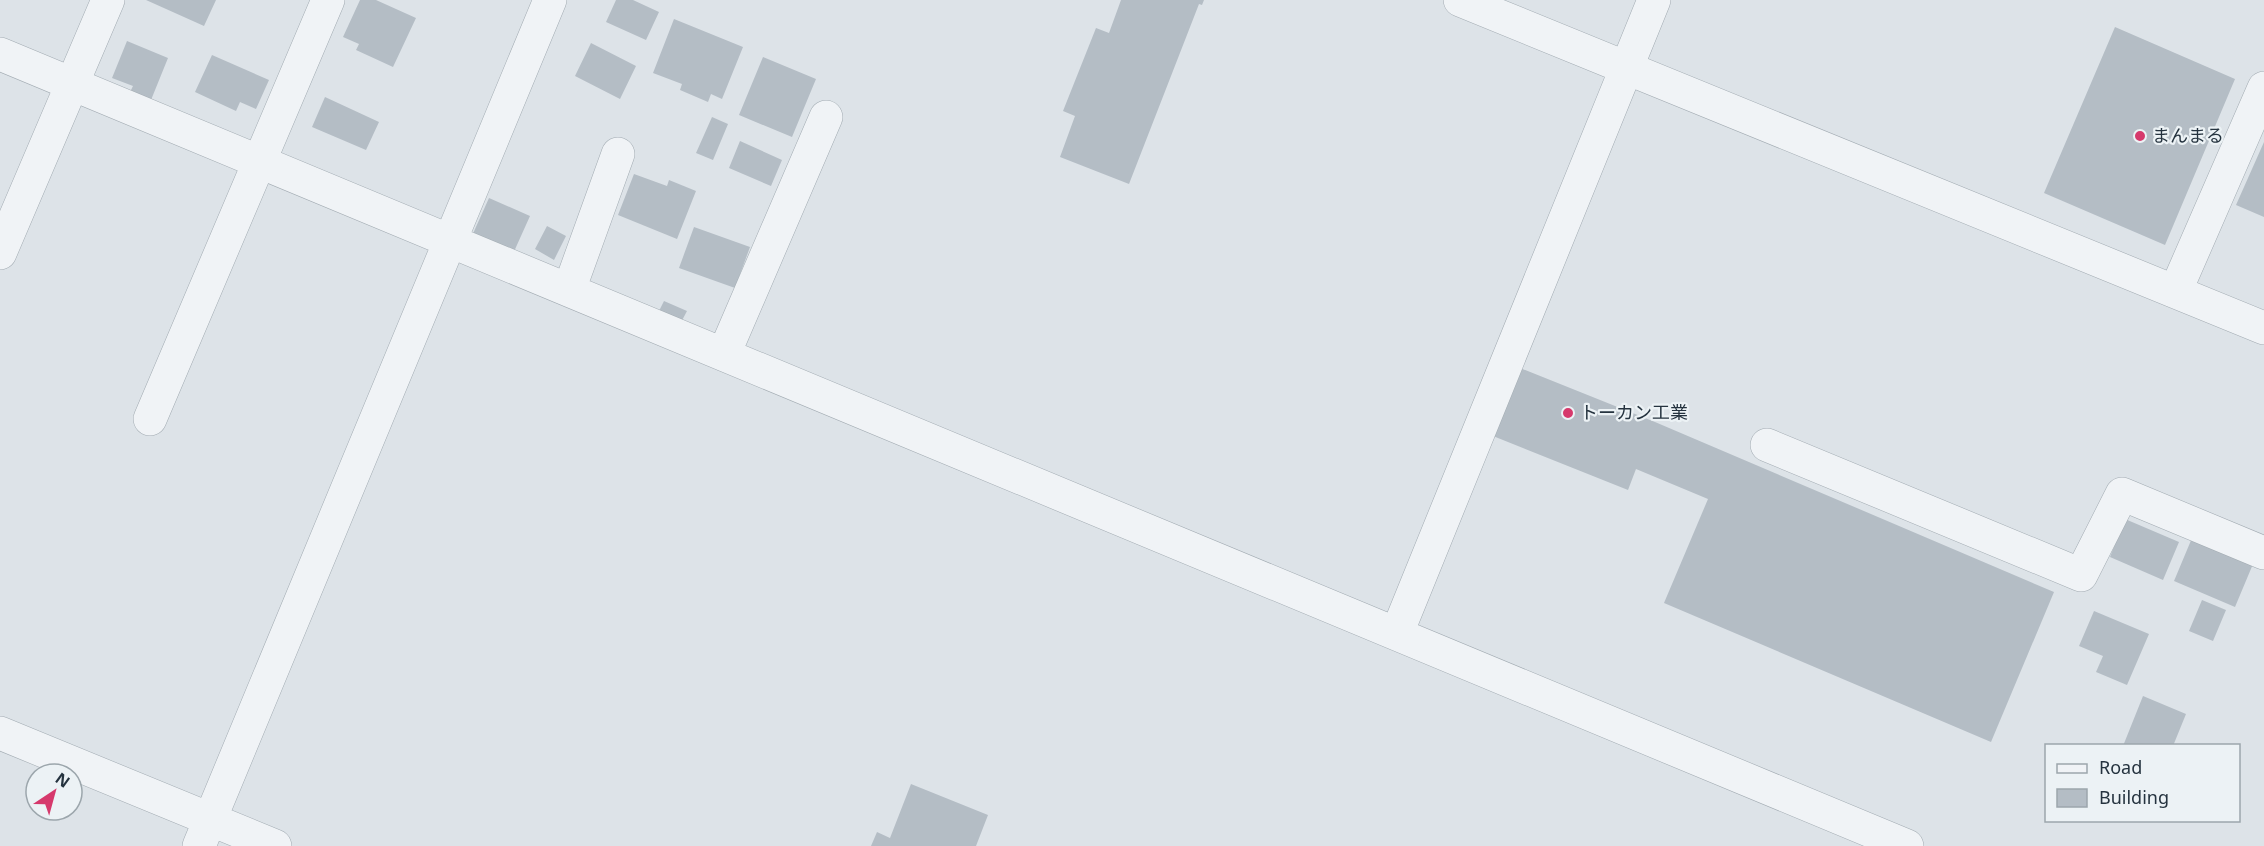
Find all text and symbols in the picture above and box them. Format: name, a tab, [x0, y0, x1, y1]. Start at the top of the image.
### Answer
place label: まんまる	[2152, 123, 2224, 147]
marker: まんまる	[2133, 129, 2147, 143]
place label: トーカン工業	[1580, 400, 1688, 424]
marker: トーカン工業	[1561, 406, 1575, 420]
legend	[2045, 744, 2240, 822]
text: Road	[2099, 755, 2142, 779]
north arrow	[24, 762, 84, 822]
text: N	[51, 767, 75, 793]
text: Building	[2099, 785, 2169, 809]

